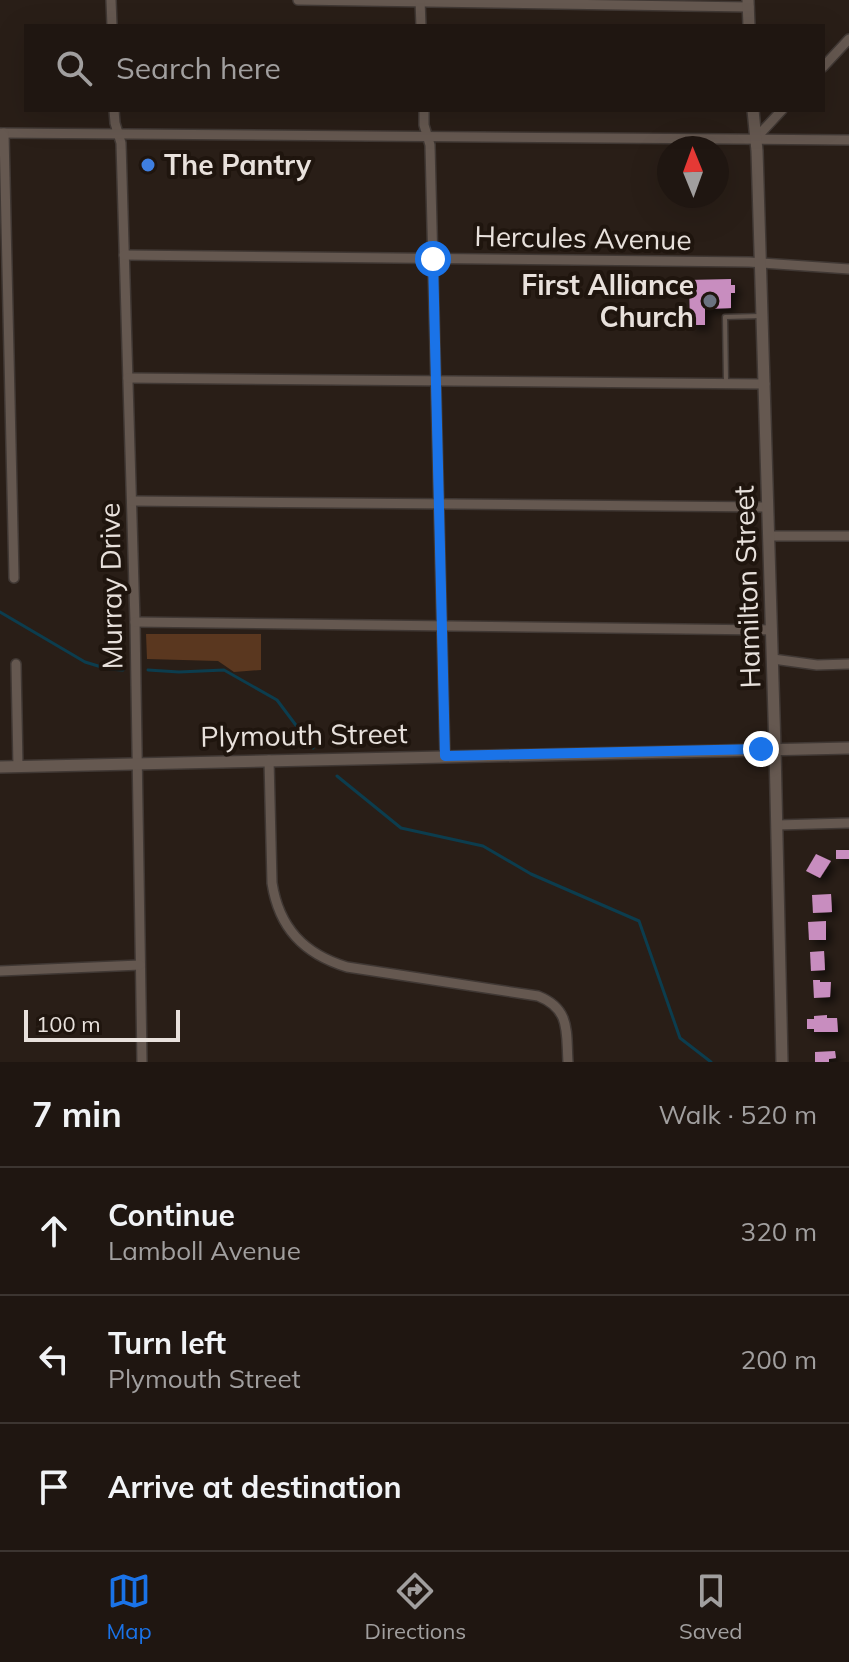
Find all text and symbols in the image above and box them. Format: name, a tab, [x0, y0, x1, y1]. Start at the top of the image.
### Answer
search box	[24, 24, 825, 112]
icon: search	[52, 46, 96, 90]
text: Search here	[116, 49, 281, 87]
north arrow	[657, 136, 729, 208]
place label: The Pantry	[164, 147, 312, 182]
marker: The Pantry	[139, 156, 157, 174]
street label: Hercules Avenue	[474, 218, 692, 257]
route start	[415, 241, 451, 277]
place label: First Alliance Church	[521, 267, 694, 334]
marker: First Alliance Church	[701, 292, 719, 310]
street label: Hamilton Street	[725, 485, 768, 689]
street label: Murray Drive	[92, 502, 129, 670]
street label: Plymouth Street	[200, 715, 408, 754]
route end	[743, 731, 779, 767]
scale bar	[24, 1006, 180, 1042]
text: 100 m	[36, 1010, 101, 1038]
text: 7 min	[32, 1093, 122, 1136]
text: Walk · 520 m	[658, 1098, 817, 1131]
text: Continue	[108, 1196, 235, 1234]
icon: ahead	[32, 1209, 76, 1253]
text: 320 m	[741, 1215, 817, 1248]
text: Lamboll Avenue	[108, 1234, 301, 1267]
text: Turn left	[108, 1324, 226, 1362]
icon: left	[32, 1337, 76, 1381]
text: 200 m	[741, 1343, 817, 1376]
text: Plymouth Street	[108, 1362, 301, 1395]
icon: arrive	[32, 1465, 76, 1509]
text: Arrive at destination	[108, 1468, 402, 1506]
tab: Map	[106, 1569, 152, 1645]
tab: Directions	[365, 1569, 466, 1645]
tab: Saved	[679, 1569, 743, 1645]

